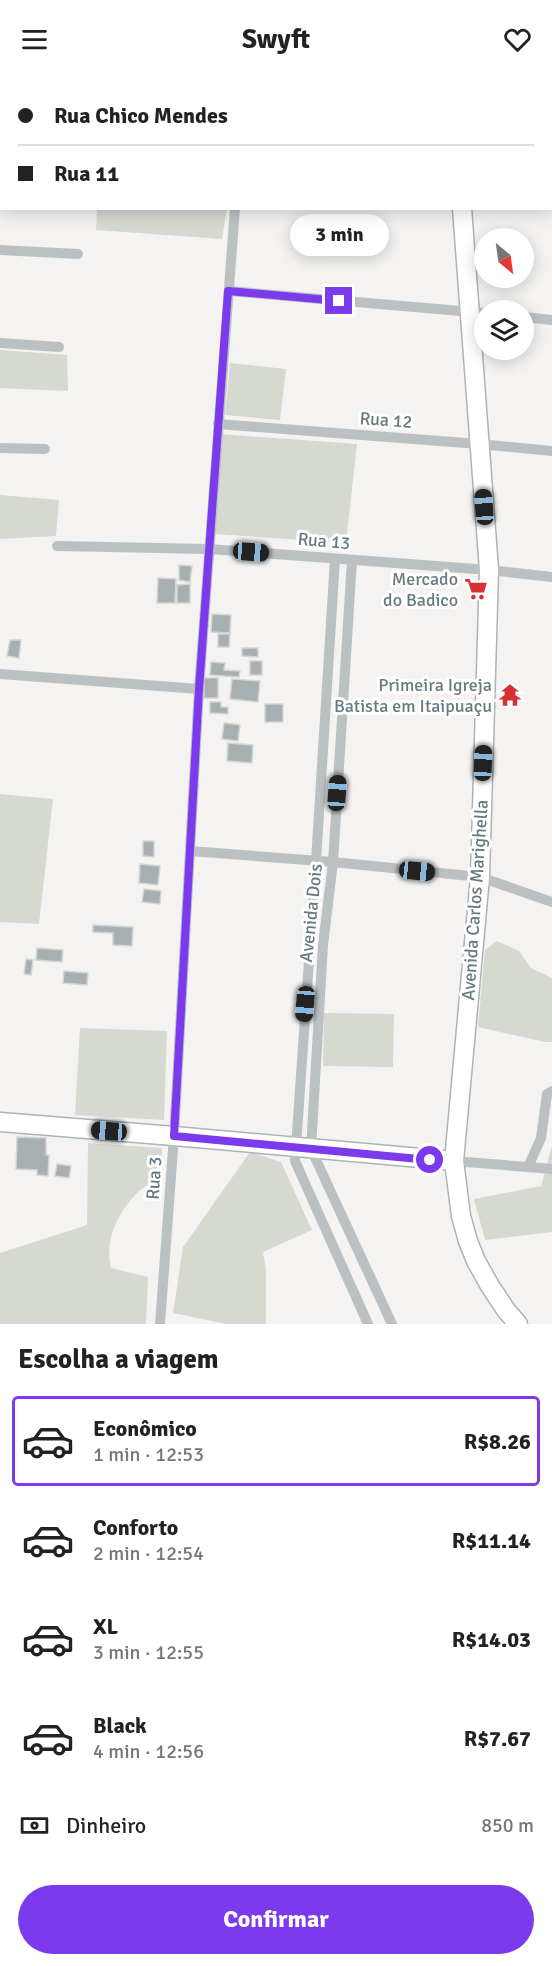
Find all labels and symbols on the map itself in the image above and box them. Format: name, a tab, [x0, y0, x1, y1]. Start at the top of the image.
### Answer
callout: 3 min	[290, 214, 388, 256]
north arrow	[474, 228, 534, 288]
route end	[325, 287, 352, 314]
street label: Rua 12	[359, 407, 413, 433]
car	[474, 488, 494, 526]
street label: Rua 13	[297, 528, 351, 554]
car	[232, 542, 270, 562]
place label: Mercado do Badico	[383, 568, 458, 611]
supermarket icon: Mercado do Badico	[463, 576, 489, 602]
place label: Primeira Igreja Batista em Itaipuaçu	[334, 674, 492, 717]
temple icon: Primeira Igreja Batista em Itaipuaçu	[497, 682, 523, 708]
car	[473, 745, 493, 781]
car	[327, 774, 347, 812]
street label: Avenida Carlos Marighella	[457, 799, 493, 1001]
car	[398, 860, 436, 882]
street label: Avenida Dois	[295, 863, 327, 963]
car	[294, 985, 316, 1023]
car	[90, 1121, 128, 1141]
route start	[416, 1146, 443, 1173]
street label: Rua 3	[142, 1156, 166, 1200]

